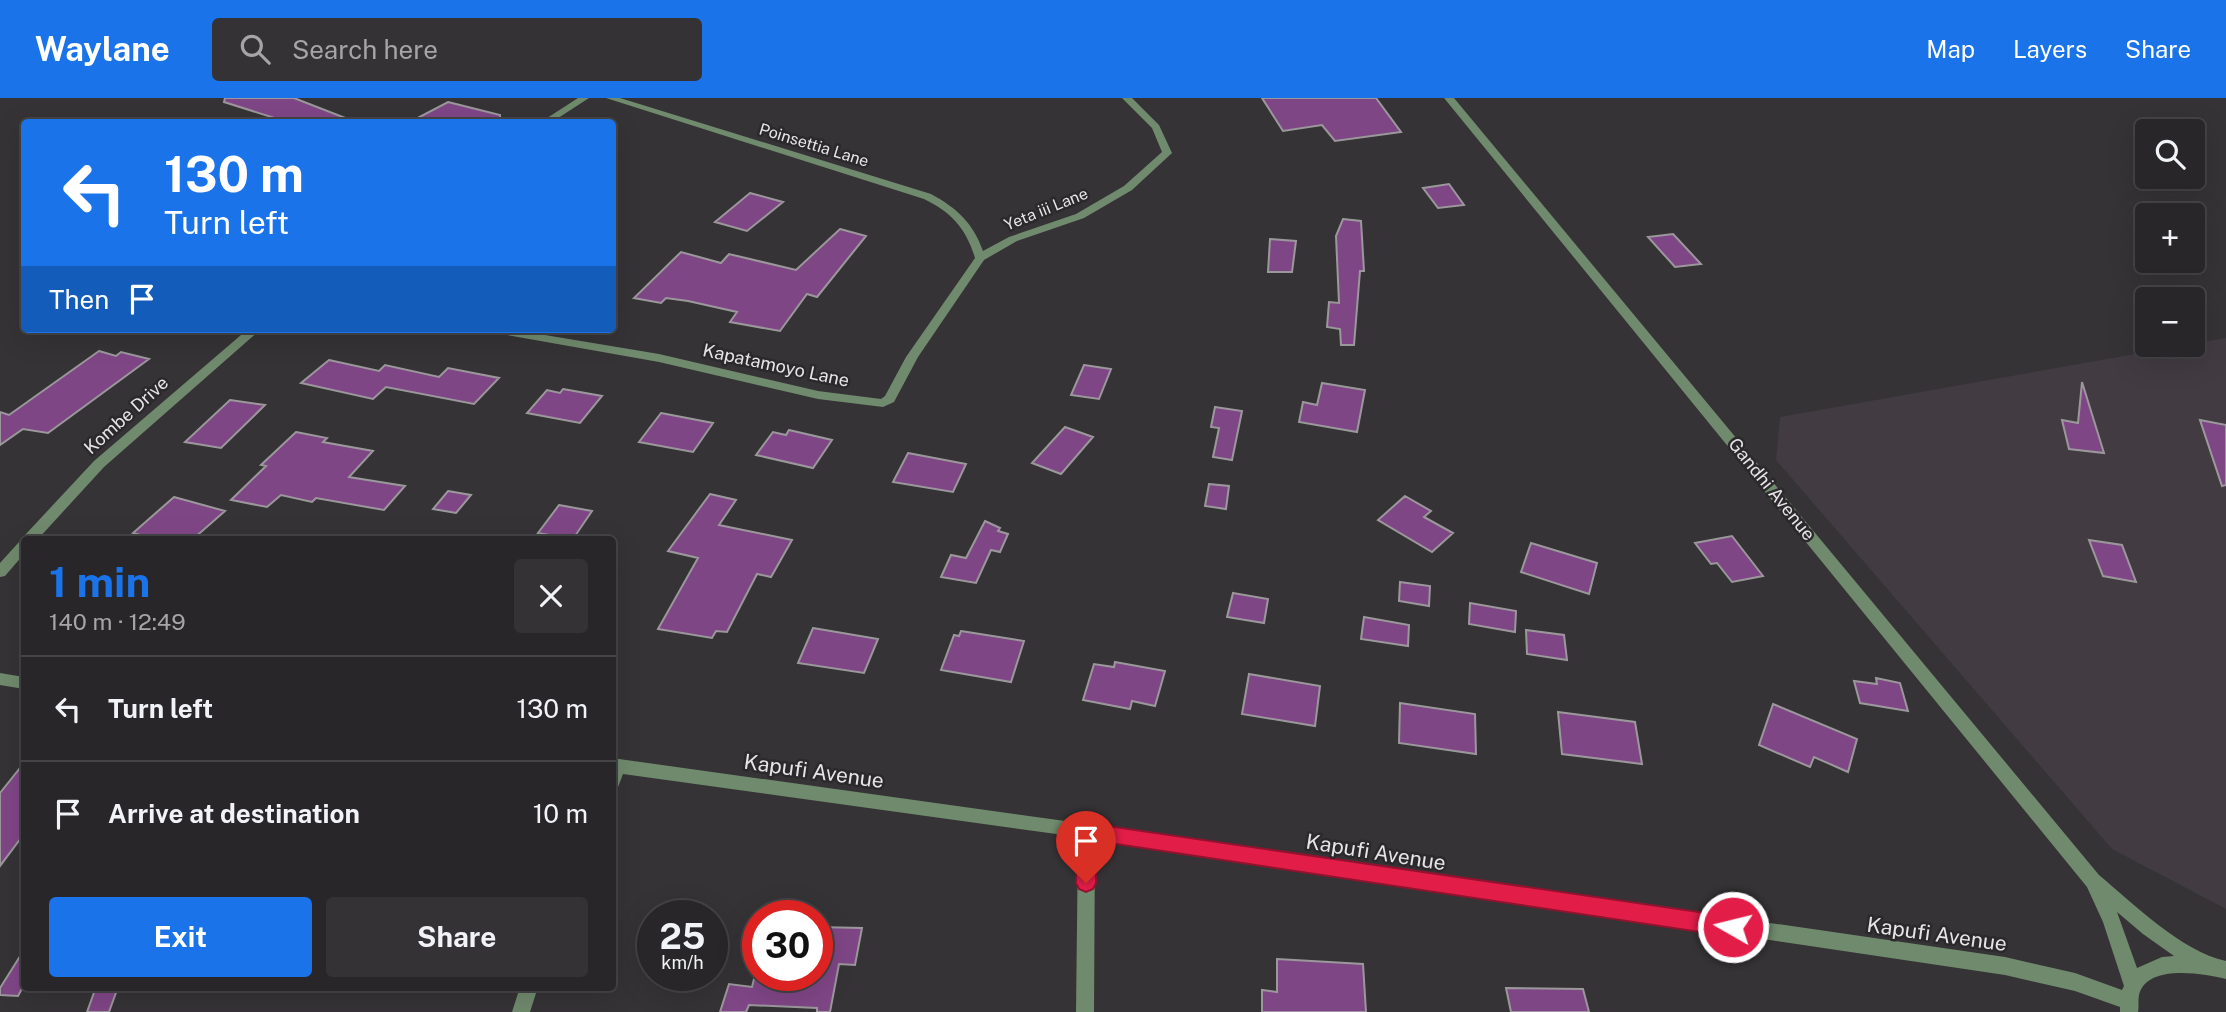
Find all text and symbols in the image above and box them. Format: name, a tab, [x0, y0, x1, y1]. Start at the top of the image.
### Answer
search box	[212, 18, 702, 81]
text: Waylane	[35, 30, 170, 68]
icon: search	[236, 30, 274, 68]
text: Search here	[292, 34, 438, 65]
text: Map	[1926, 35, 1975, 63]
text: Layers	[2013, 35, 2087, 63]
text: Share	[2125, 35, 2191, 63]
street label: Poinsettia Lane	[757, 119, 871, 171]
map controls	[2135, 119, 2205, 357]
button: search	[2135, 119, 2205, 189]
text: 130 m	[164, 145, 304, 203]
icon: left	[49, 147, 140, 238]
street label: Yeta iii Lane	[1001, 184, 1091, 234]
button: +	[2135, 203, 2205, 273]
text: Turn left	[164, 204, 289, 241]
icon: arrive	[123, 280, 161, 318]
text: Then	[49, 284, 109, 315]
button: −	[2135, 287, 2205, 357]
street label: Kapatamoyo Lane	[701, 339, 851, 391]
street label: Kombe Drive	[80, 372, 172, 458]
street label: Gandhi Avenue	[1724, 434, 1820, 544]
text: 1 min	[49, 557, 150, 606]
button: close	[514, 559, 588, 633]
text: 140 m · 12:49	[49, 608, 186, 635]
icon: left	[49, 690, 87, 728]
text: Turn left	[108, 693, 213, 724]
text: 130 m	[516, 693, 588, 724]
street label: Kapufi Avenue	[742, 749, 886, 793]
icon: arrive	[49, 795, 87, 833]
text: Arrive at destination	[108, 798, 360, 829]
text: 10 m	[533, 798, 588, 829]
pin	[1056, 811, 1116, 883]
icon: arrive	[1067, 822, 1105, 860]
street label: Kapufi Avenue	[1304, 829, 1448, 875]
position arrow	[1696, 890, 1770, 964]
button: Exit	[49, 897, 312, 977]
button: Share	[326, 897, 588, 977]
speed limit sign: 30	[742, 900, 833, 991]
street label: Kapufi Avenue	[1865, 912, 2009, 956]
text: 25	[660, 916, 705, 957]
text: km/h	[661, 952, 704, 973]

